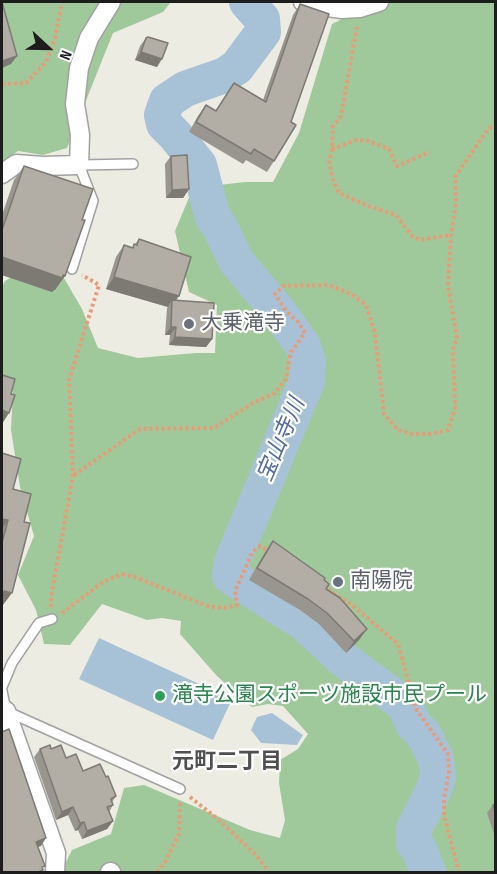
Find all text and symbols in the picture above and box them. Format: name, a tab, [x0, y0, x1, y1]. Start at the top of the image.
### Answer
north arrow	[18, 18, 78, 78]
text: N	[55, 47, 76, 62]
place label: 大乗滝寺	[201, 311, 285, 337]
marker: 大乗滝寺	[182, 317, 196, 331]
water label: 宝山寺川	[253, 394, 311, 486]
place label: 南陽院	[350, 569, 413, 595]
marker: 南陽院	[331, 575, 345, 589]
place label: 滝寺公園スポーツ施設市民プール	[172, 683, 487, 709]
marker: 滝寺公園スポーツ施設市民プール	[153, 689, 167, 703]
district label: 元町二丁目	[172, 749, 282, 775]

